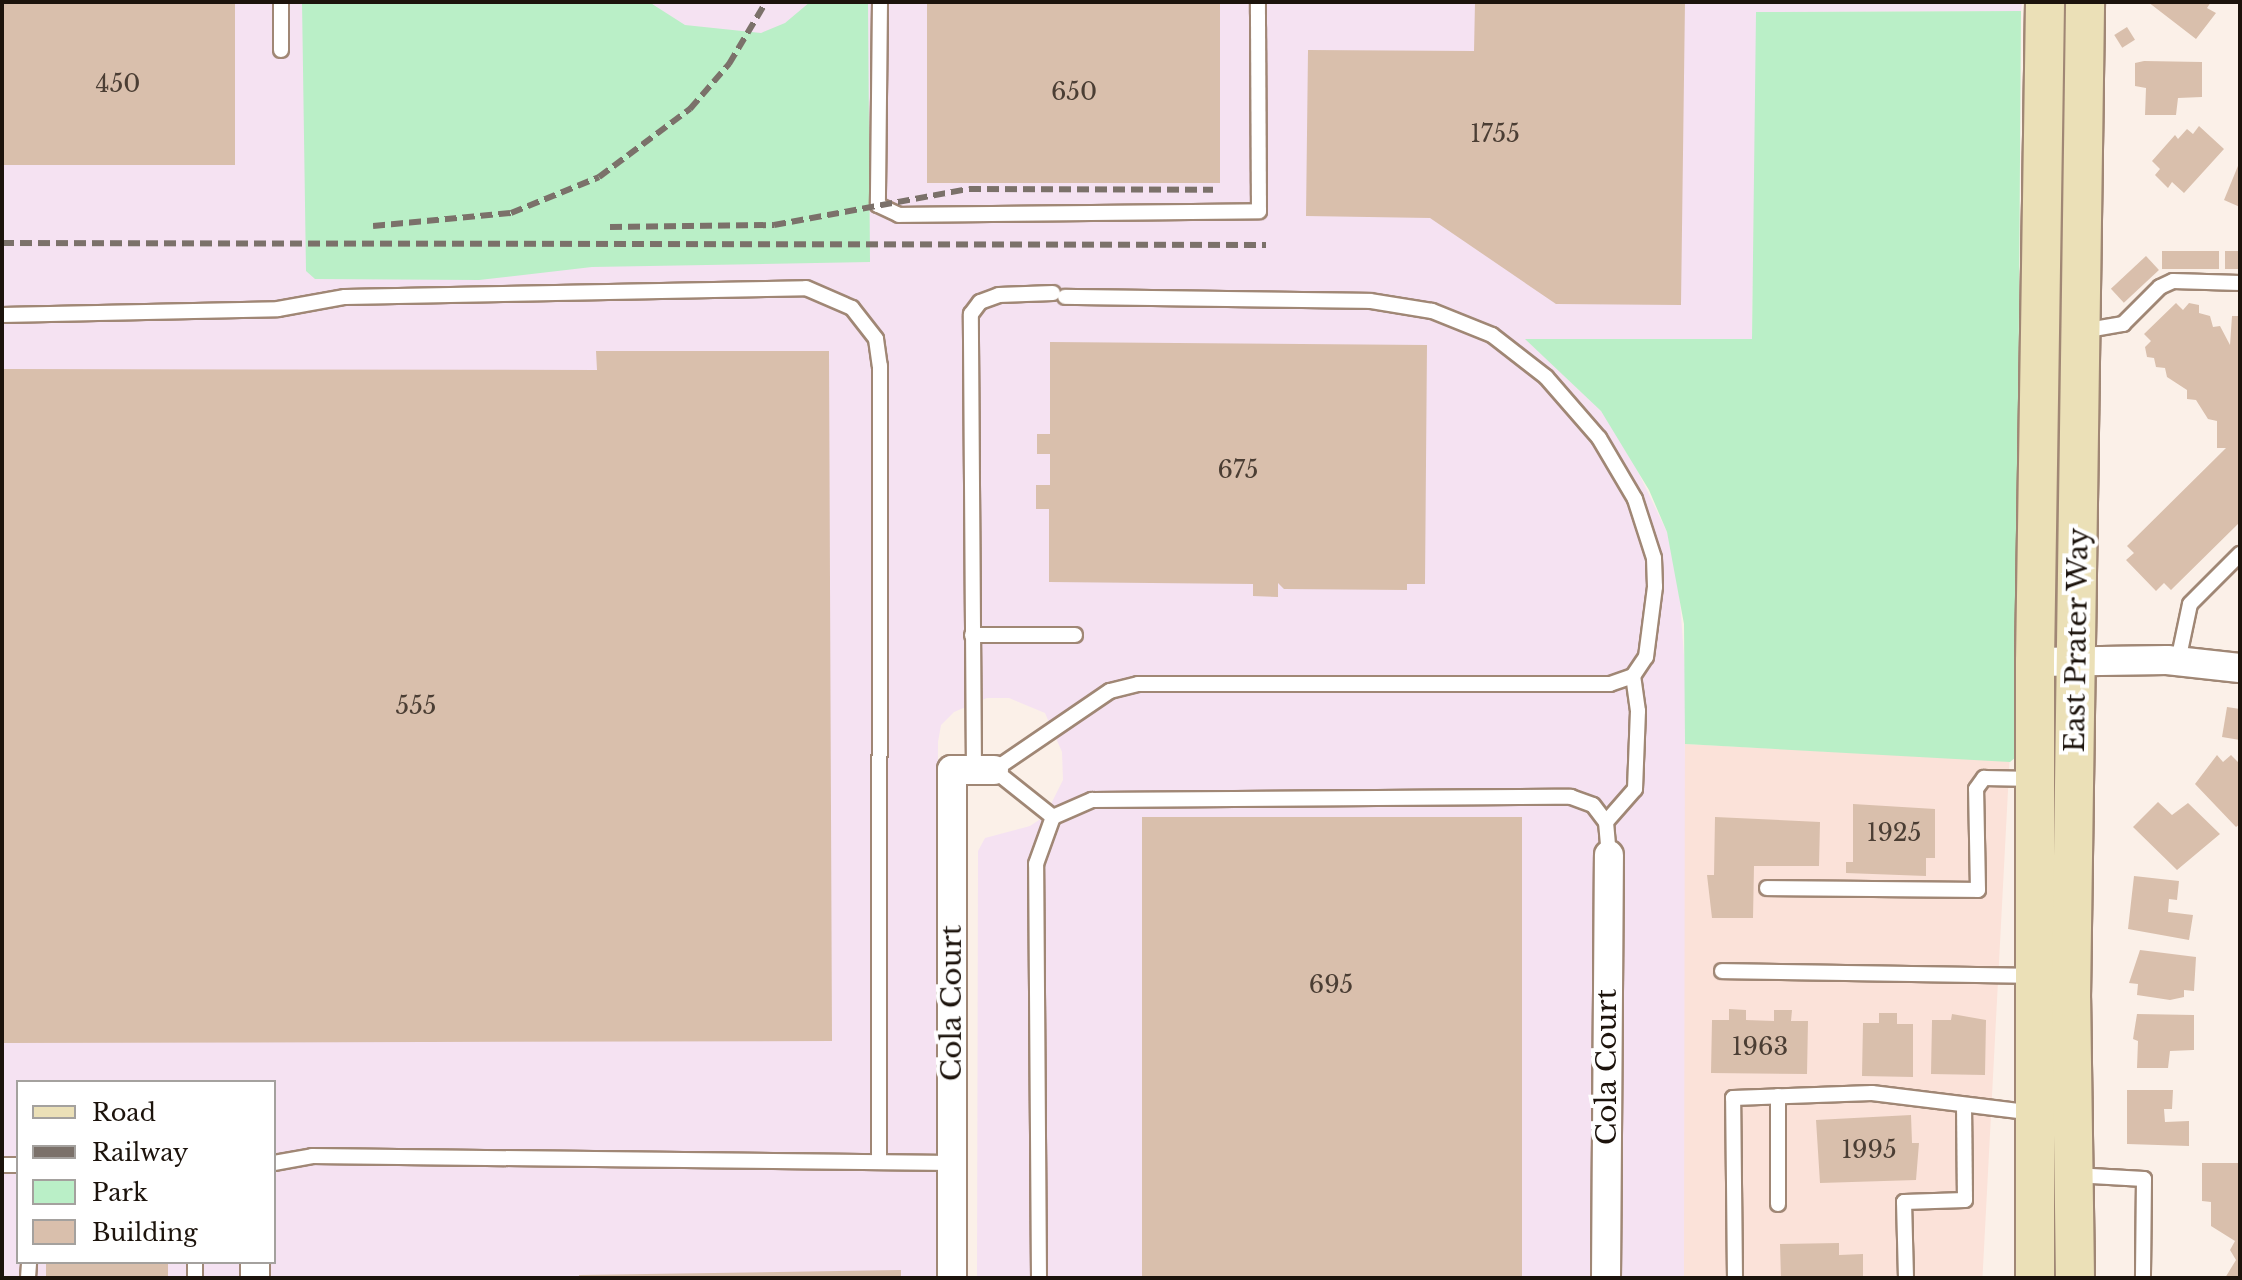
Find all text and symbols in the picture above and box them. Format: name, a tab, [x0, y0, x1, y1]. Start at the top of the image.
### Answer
house number: 450	[96, 70, 140, 98]
house number: 650	[1051, 78, 1097, 106]
house number: 1755	[1470, 120, 1520, 148]
house number: 675	[1218, 456, 1258, 484]
street label: East Prater Way	[2058, 526, 2096, 754]
house number: 555	[396, 692, 436, 720]
house number: 1925	[1867, 819, 1921, 847]
street label: Cola Court	[935, 925, 969, 1081]
house number: 695	[1309, 971, 1353, 999]
street label: Cola Court	[1590, 989, 1624, 1145]
house number: 1963	[1732, 1033, 1788, 1061]
legend	[16, 1080, 276, 1264]
text: Road	[92, 1098, 156, 1127]
house number: 1995	[1841, 1136, 1897, 1164]
text: Railway	[92, 1138, 188, 1167]
text: Park	[92, 1178, 148, 1207]
text: Building	[92, 1218, 198, 1247]

